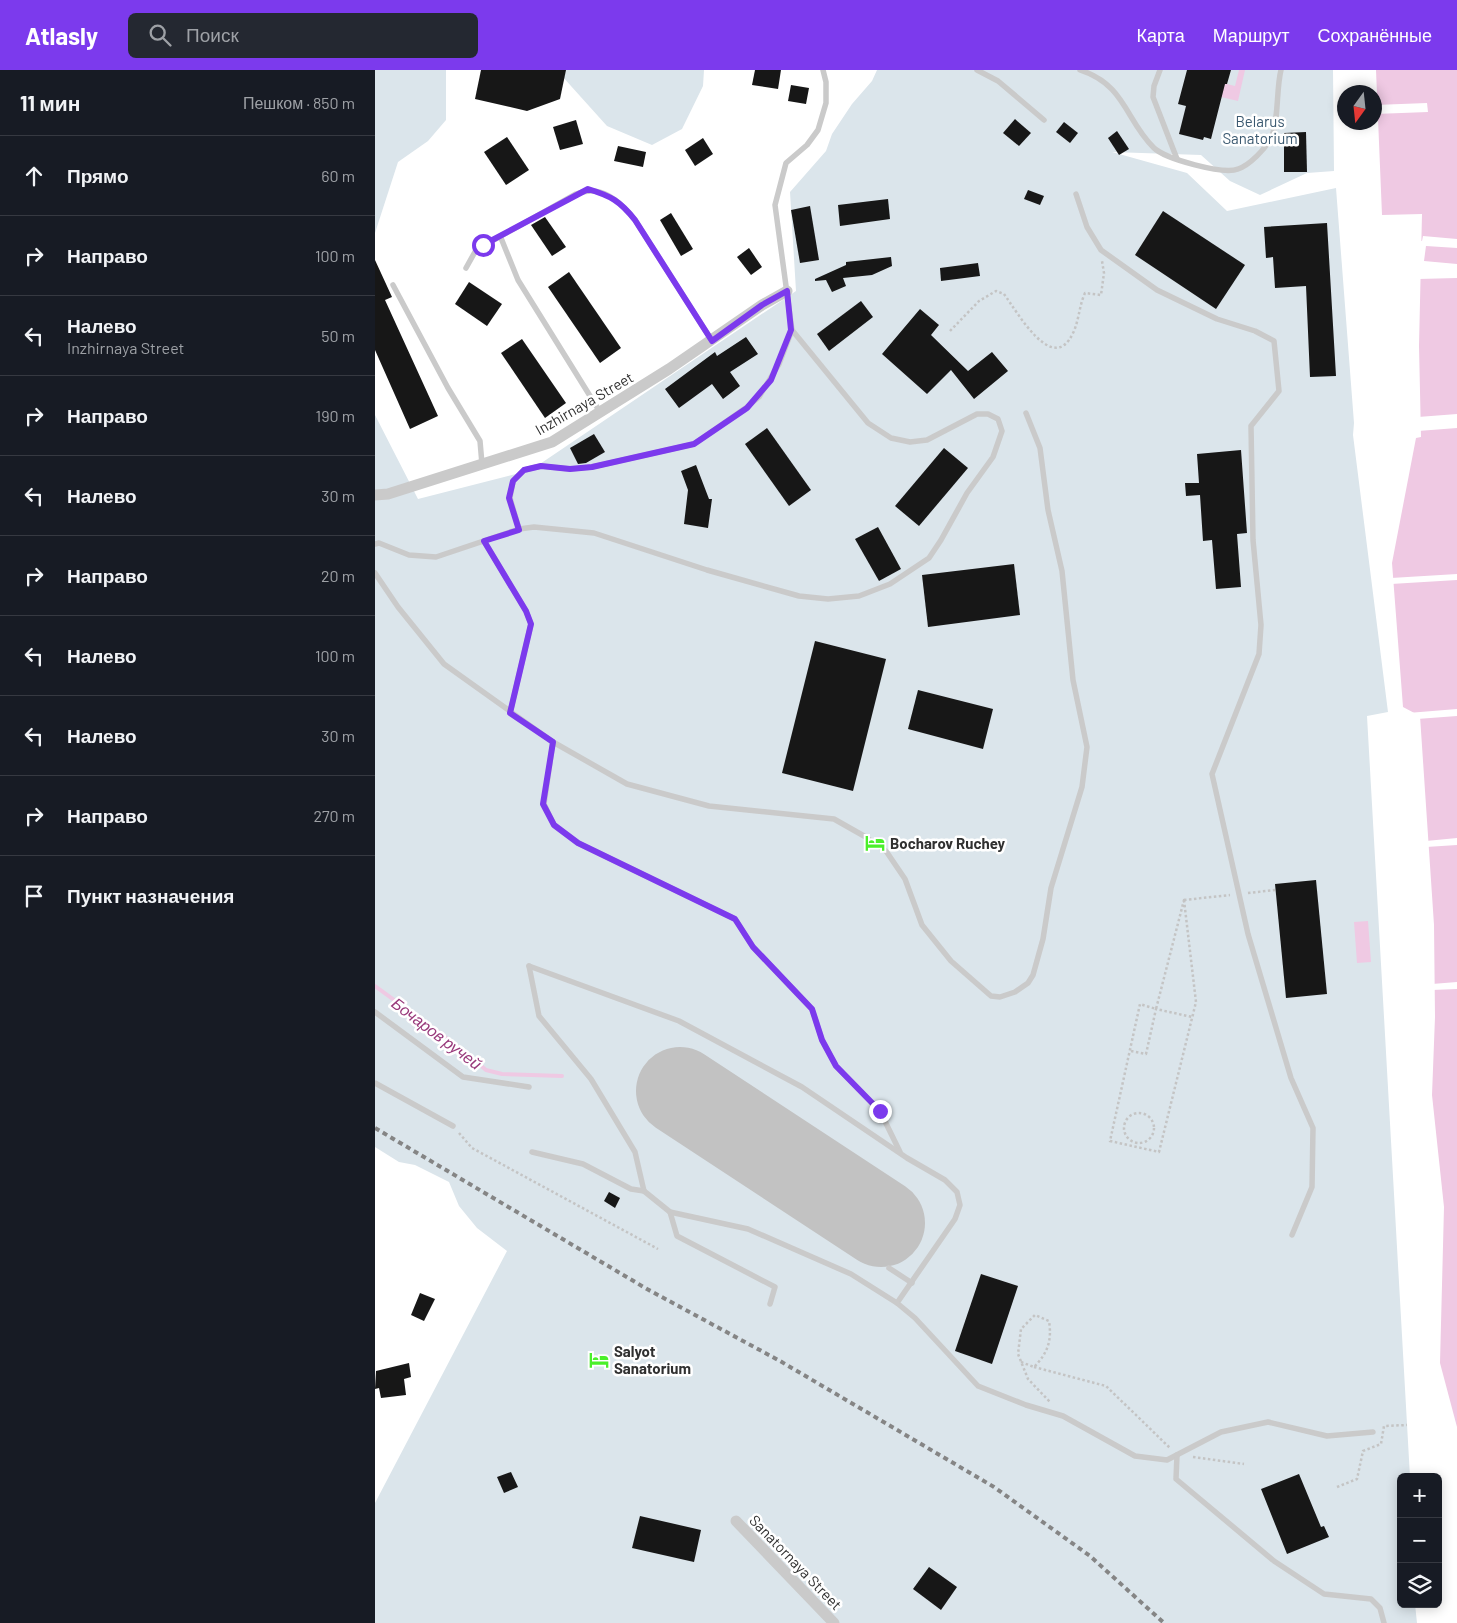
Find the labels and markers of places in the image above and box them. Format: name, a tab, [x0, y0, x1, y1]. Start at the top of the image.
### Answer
hotel icon: Bocharov Ruchey	[864, 832, 886, 854]
place label: Bocharov Ruchey	[890, 834, 1005, 852]
place label: Salyot Sanatorium	[614, 1342, 691, 1377]
hotel icon: Salyot Sanatorium	[588, 1349, 610, 1371]

